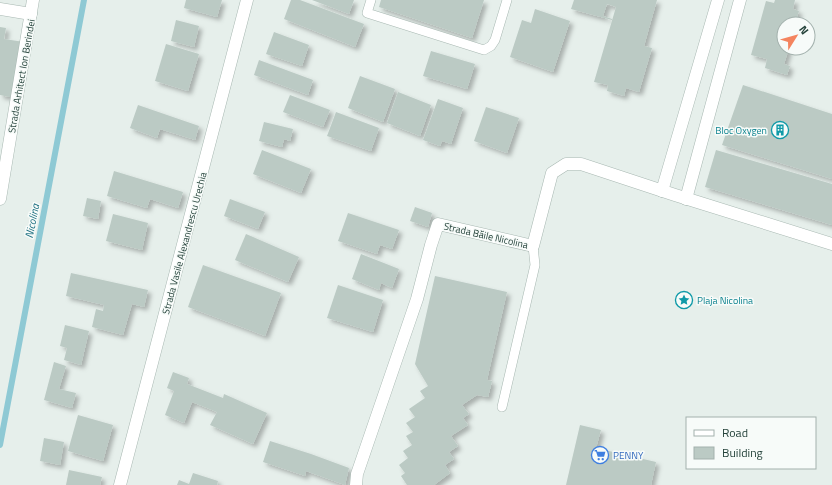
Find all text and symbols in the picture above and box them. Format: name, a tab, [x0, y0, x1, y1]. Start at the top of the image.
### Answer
north arrow	[776, 16, 816, 56]
street label: Strada Arhitect Ion Berindei	[4, 18, 39, 134]
text: N	[795, 22, 813, 38]
building icon: Bloc Oxygen	[770, 120, 790, 140]
place label: Bloc Oxygen	[715, 123, 767, 138]
street label: Strada Vasile Alexandrescu Urechia	[158, 170, 211, 316]
water label: Nicolina	[21, 202, 43, 240]
street label: Strada Băile Nicolina	[442, 218, 530, 252]
place icon: Plaja Nicolina	[674, 290, 694, 310]
place label: Plaja Nicolina	[697, 293, 753, 308]
legend	[686, 417, 816, 469]
text: Road	[722, 423, 748, 442]
text: Building	[722, 443, 763, 462]
supermarket icon: PENNY	[590, 445, 610, 465]
place label: PENNY	[613, 448, 644, 463]

